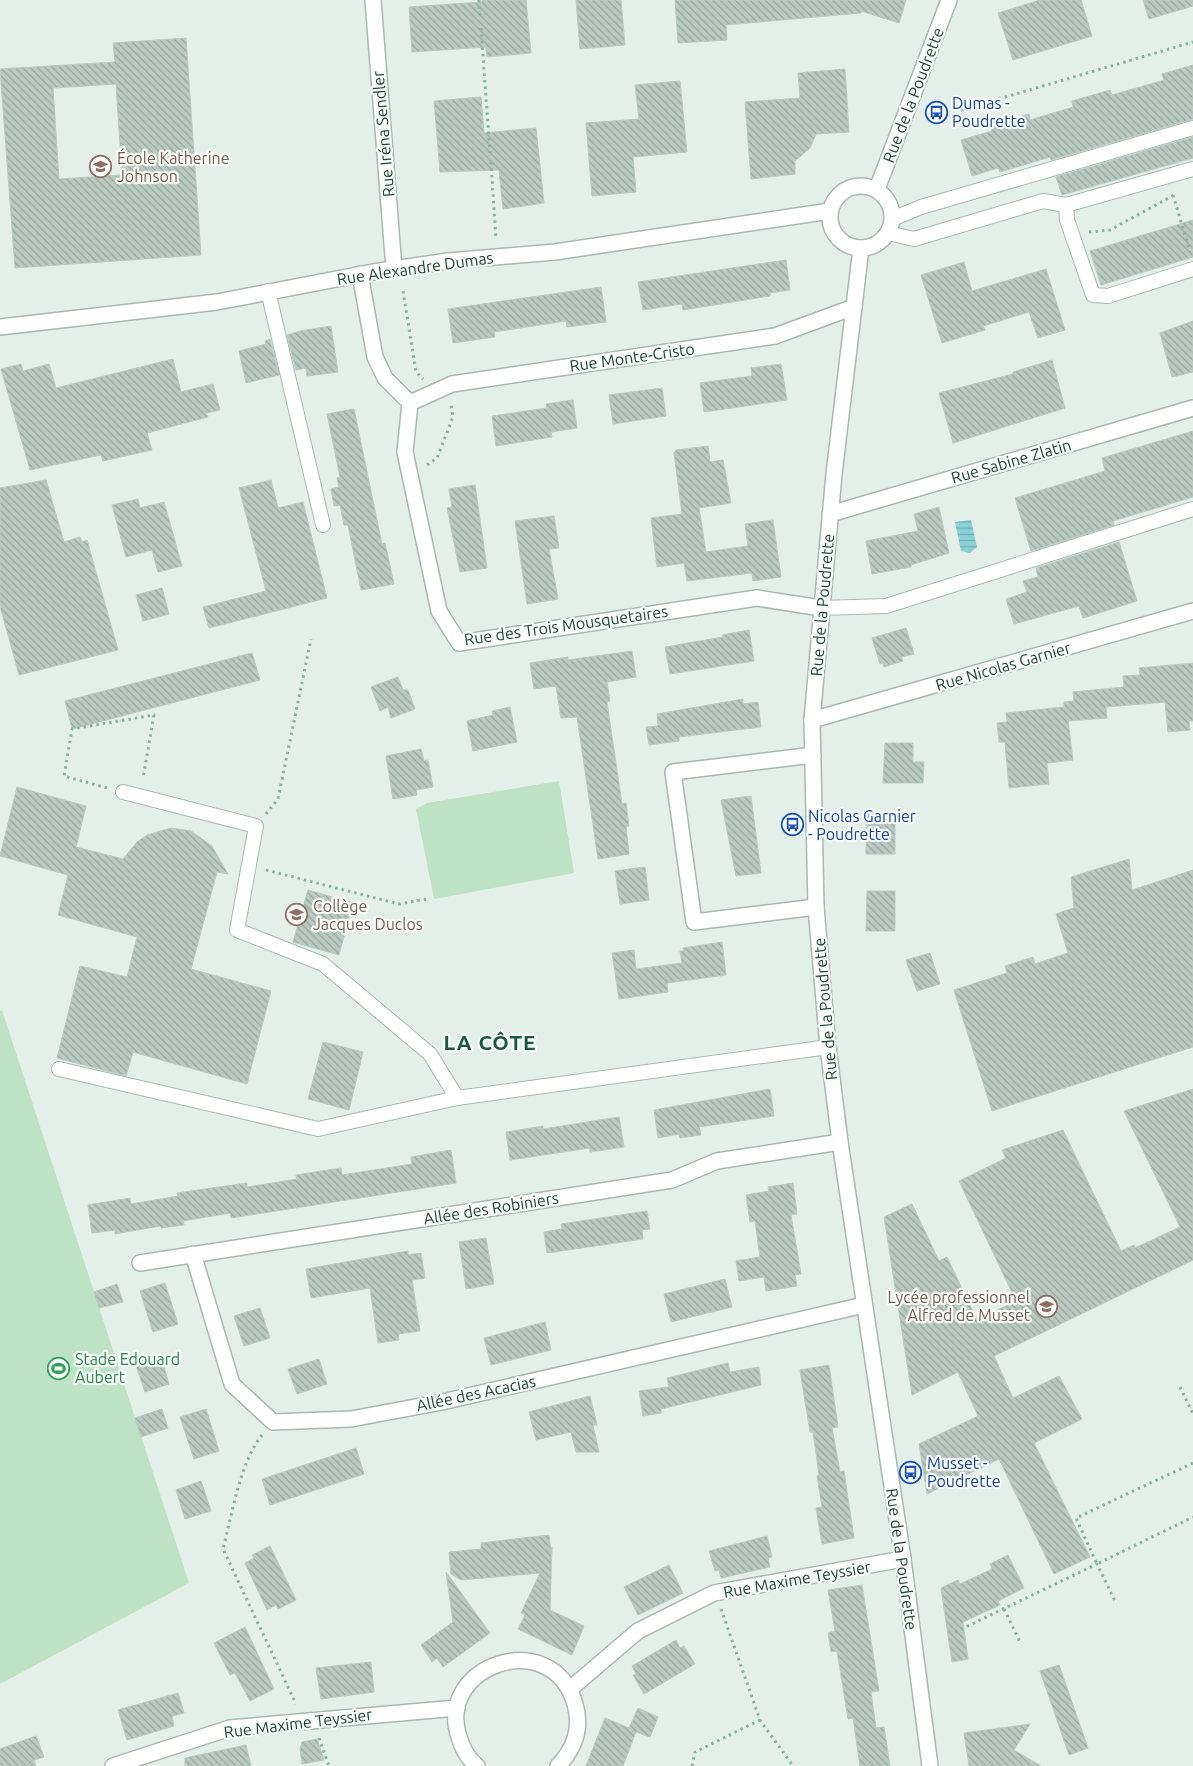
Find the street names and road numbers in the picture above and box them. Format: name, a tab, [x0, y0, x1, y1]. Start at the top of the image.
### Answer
street label: Rue de la Poudrette	[879, 25, 947, 165]
street label: Rue Iréna Sendler	[369, 70, 397, 198]
street label: Rue Alexandre Dumas	[336, 248, 494, 288]
street label: Rue Monte-Cristo	[568, 339, 696, 375]
street label: Rue Sabine Zlatin	[949, 435, 1073, 487]
street label: Rue de la Poudrette	[807, 533, 837, 677]
street label: Rue des Trois Mousquetaires	[463, 602, 669, 648]
street label: Rue Nicolas Garnier	[933, 638, 1073, 694]
street label: Rue de la Poudrette	[810, 937, 840, 1081]
street label: Allée des Robiniers	[422, 1188, 560, 1228]
street label: Allée des Acacias	[415, 1372, 537, 1414]
street label: Rue de la Poudrette	[883, 1487, 921, 1631]
street label: Rue Maxime Teyssier	[722, 1557, 872, 1601]
street label: Rue Maxime Teyssier	[223, 1705, 373, 1741]

